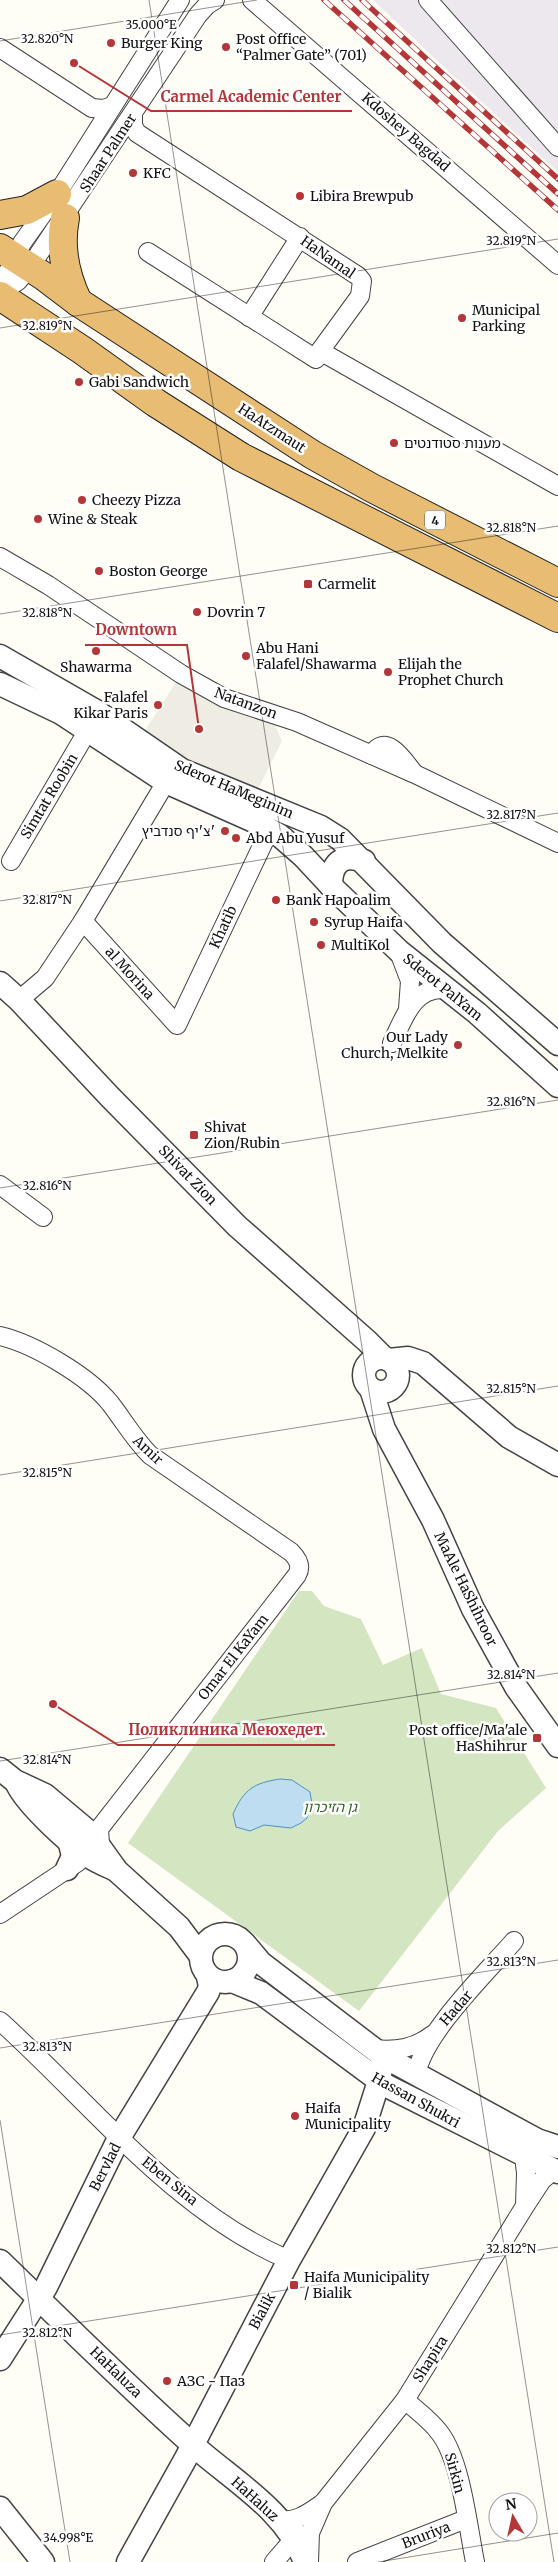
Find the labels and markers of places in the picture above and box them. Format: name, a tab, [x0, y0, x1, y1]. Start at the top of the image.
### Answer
place label: Post office “Palmer Gate” (701)	[236, 30, 367, 64]
place label: Burger King	[121, 34, 203, 52]
marker: Burger King	[105, 37, 117, 49]
marker: Post office “Palmer Gate” (701)	[220, 41, 232, 53]
callout: Carmel Academic Center	[151, 81, 352, 111]
place label: KFC	[143, 164, 171, 182]
marker: KFC	[127, 167, 139, 179]
place label: Libira Brewpub	[310, 187, 413, 205]
marker: Libira Brewpub	[294, 190, 306, 202]
place label: Municipal Parking	[472, 301, 541, 335]
marker: Municipal Parking	[456, 312, 468, 324]
place label: Gabi Sandwich	[89, 373, 189, 391]
marker: Gabi Sandwich	[73, 376, 85, 388]
place label: מענות סטודנטים	[404, 434, 501, 452]
marker: מענות סטודנטים	[388, 437, 400, 449]
place label: Cheezy Pizza	[92, 491, 181, 509]
marker: Cheezy Pizza	[76, 494, 88, 506]
place label: Wine & Steak	[47, 510, 137, 528]
marker: Wine & Steak	[32, 513, 44, 525]
place label: Boston George	[109, 562, 208, 580]
marker: Boston George	[93, 565, 105, 577]
place label: Carmelit	[318, 575, 377, 593]
marker: Carmelit	[302, 578, 314, 590]
place label: Dovrin 7	[207, 603, 265, 621]
marker: Dovrin 7	[191, 606, 203, 618]
callout: Downtown	[85, 615, 187, 645]
place label: Abu Hani Falafel/Shawarma	[255, 639, 377, 673]
marker: Shawarma	[90, 645, 102, 657]
marker: Abu Hani Falafel/Shawarma	[240, 650, 252, 662]
place label: Elijah the Prophet Church	[398, 655, 504, 689]
place label: Shawarma	[60, 658, 132, 676]
marker: Elijah the Prophet Church	[382, 666, 394, 678]
place label: Falafel Kikar Paris	[73, 688, 149, 722]
marker: Falafel Kikar Paris	[152, 699, 164, 711]
place label: צ'יף סנדביץ'	[142, 822, 215, 840]
marker: צ'יף סנדביץ'	[219, 825, 231, 837]
place label: Abd Abu Yusuf	[245, 829, 345, 847]
marker: Abd Abu Yusuf	[230, 832, 242, 844]
place label: Bank Hapoalim	[286, 891, 391, 909]
marker: Bank Hapoalim	[270, 894, 282, 906]
place label: Syrup Haifa	[324, 913, 404, 931]
marker: Syrup Haifa	[308, 916, 320, 928]
place label: MultiKol	[331, 936, 390, 954]
marker: MultiKol	[315, 939, 327, 951]
place label: Our Lady Church, Melkite	[341, 1028, 449, 1062]
marker: Our Lady Church, Melkite	[452, 1039, 464, 1051]
place label: Shivat Zion/Rubin	[204, 1118, 280, 1152]
marker: Shivat Zion/Rubin	[188, 1129, 200, 1141]
callout: Поликлиника Меюхедет.	[118, 1715, 335, 1745]
place label: Post office/Ma'ale HaShihrur	[409, 1721, 527, 1755]
marker: Post office/Ma'ale HaShihrur	[531, 1732, 543, 1744]
place label: Haifa Municipality	[305, 2099, 392, 2133]
marker: Haifa Municipality	[289, 2110, 301, 2122]
place label: Haifa Municipality / Bialik	[304, 2268, 430, 2302]
marker: Haifa Municipality / Bialik	[288, 2279, 300, 2291]
place label: АЗС - Паз	[176, 2372, 245, 2390]
marker: АЗС - Паз	[161, 2375, 173, 2387]

